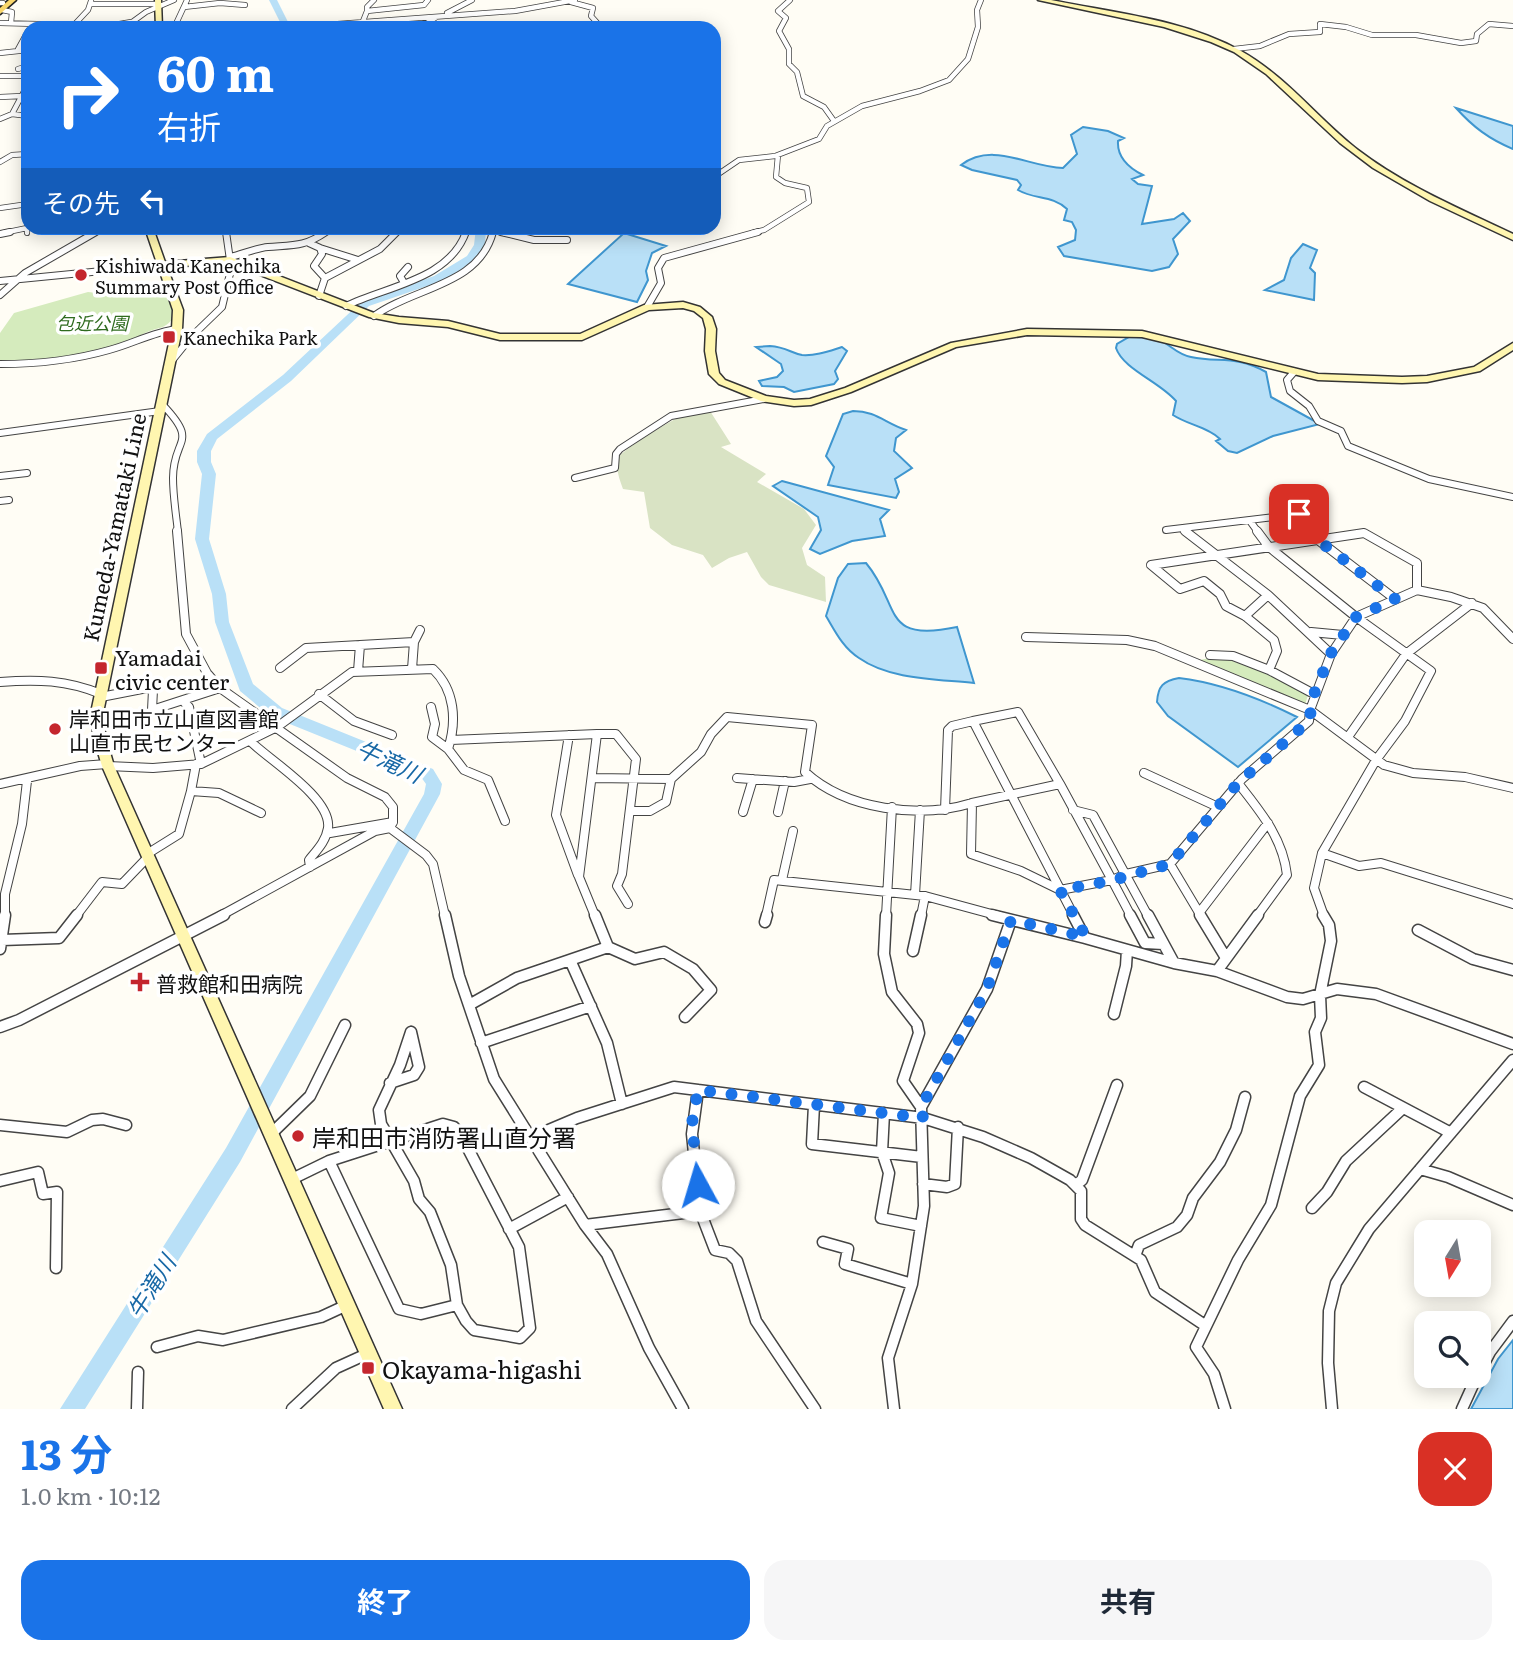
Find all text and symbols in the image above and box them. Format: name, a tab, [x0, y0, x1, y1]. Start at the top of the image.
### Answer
text: 60 m	[157, 34, 274, 107]
icon: right	[42, 49, 133, 140]
text: 右折	[157, 101, 221, 149]
text: その先	[42, 182, 120, 221]
icon: left	[134, 182, 172, 220]
place label: Kishiwada Kanechika Summary Post Office	[95, 252, 281, 300]
marker: Kishiwada Kanechika Summary Post Office	[73, 267, 89, 283]
park label: 包近公園	[56, 309, 131, 336]
place label: Kanechika Park	[183, 324, 319, 351]
marker: Kanechika Park	[161, 329, 177, 345]
street label: Kumeda-Yamataki Line	[74, 410, 152, 644]
pin	[1269, 484, 1329, 544]
icon: arrive	[1280, 495, 1318, 533]
place label: Yamadai civic center	[115, 641, 229, 696]
marker: Yamadai civic center	[93, 660, 109, 676]
place label: 岸和田市立山直図書館 山直市民センター	[69, 702, 279, 757]
marker: 岸和田市立山直図書館 山直市民センター	[47, 721, 63, 737]
water label: 牛滝川	[352, 730, 431, 791]
place label: 普救館和田病院	[156, 967, 303, 998]
marker: 普救館和田病院	[130, 972, 150, 992]
place label: 岸和田市消防署山直分署	[312, 1119, 576, 1154]
marker: 岸和田市消防署山直分署	[290, 1128, 306, 1144]
position arrow	[661, 1148, 735, 1222]
north arrow	[1414, 1220, 1491, 1297]
map controls	[1414, 1220, 1491, 1388]
water label: 牛滝川	[117, 1245, 184, 1324]
button: search	[1414, 1311, 1491, 1388]
place label: Okayama-higashi	[382, 1351, 582, 1386]
marker: Okayama-higashi	[360, 1360, 376, 1376]
text: 13 分	[21, 1421, 112, 1483]
button: close	[1418, 1432, 1492, 1506]
text: 1.0 km · 10:12	[21, 1478, 160, 1512]
button: 終了	[21, 1560, 750, 1640]
button: 共有	[764, 1560, 1492, 1640]

